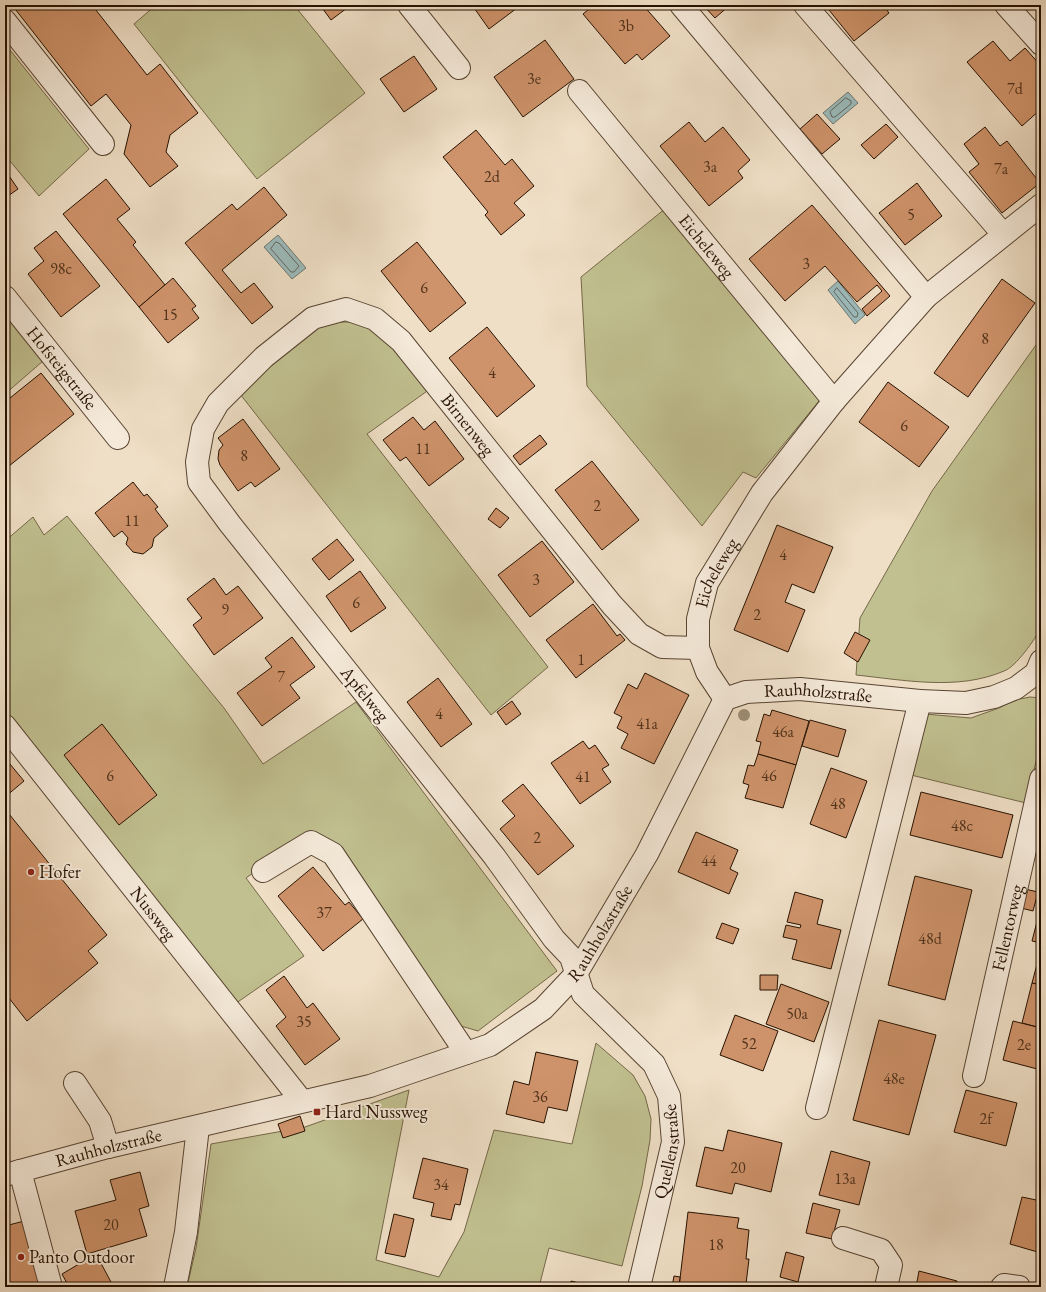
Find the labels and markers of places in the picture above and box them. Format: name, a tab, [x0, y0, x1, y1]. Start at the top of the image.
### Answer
place label: Hofer	[39, 860, 81, 883]
marker: Hofer	[26, 867, 36, 877]
place label: Hard Nussweg	[325, 1100, 428, 1123]
marker: Hard Nussweg	[312, 1107, 322, 1117]
place label: Panto Outdoor	[29, 1245, 135, 1268]
marker: Panto Outdoor	[16, 1252, 26, 1262]

